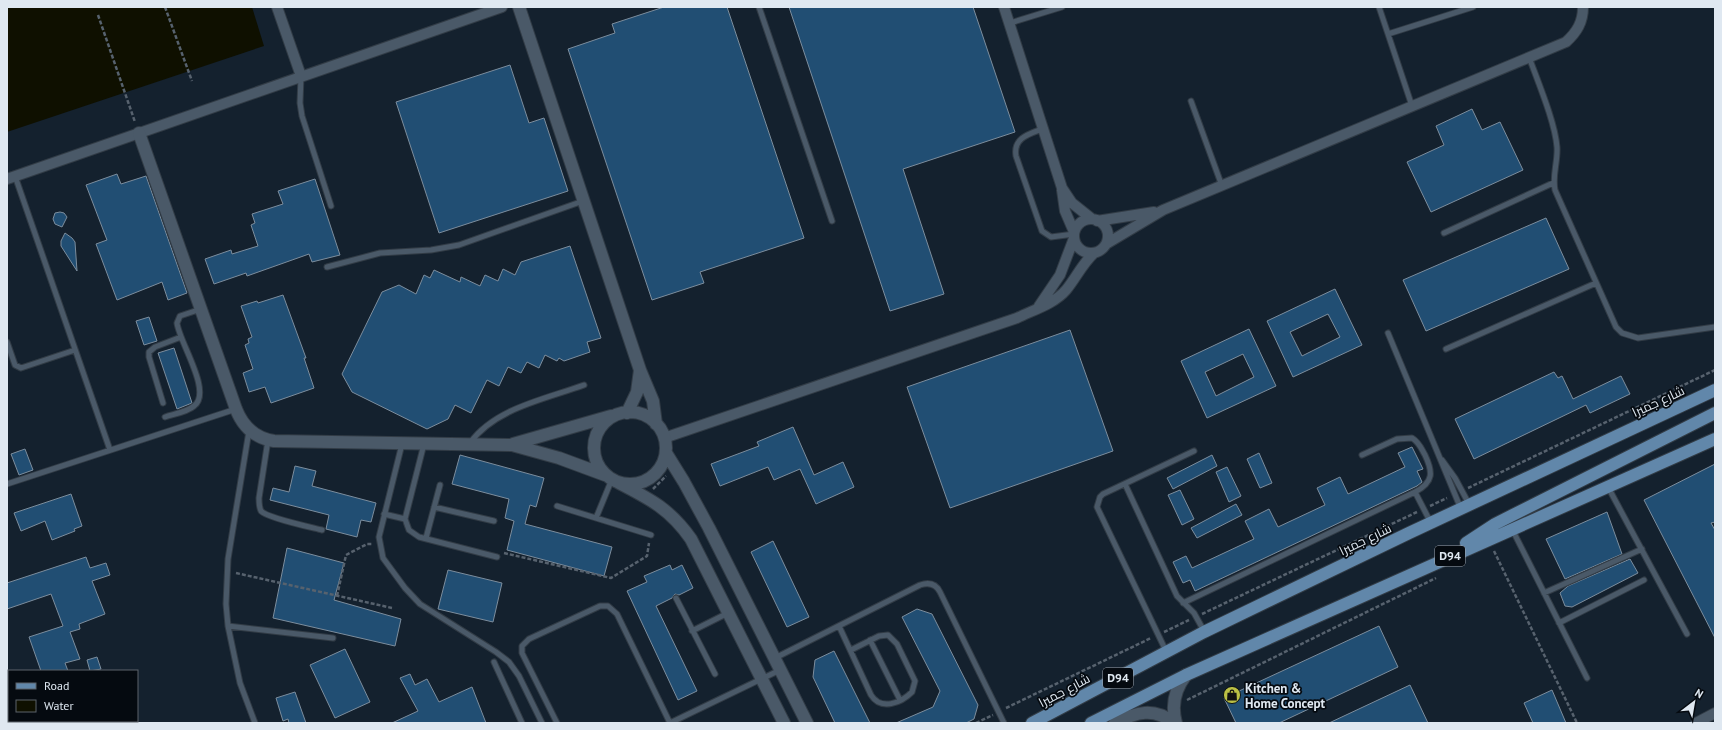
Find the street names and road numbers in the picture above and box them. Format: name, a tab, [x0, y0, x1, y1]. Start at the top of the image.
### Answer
street label: شارع جميرا	[1629, 382, 1687, 421]
street label: شارع جميرا	[1336, 520, 1394, 559]
road number: D94	[1435, 546, 1465, 566]
road number: D94	[1103, 668, 1133, 688]
street label: شارع جميرا	[1036, 670, 1093, 711]

